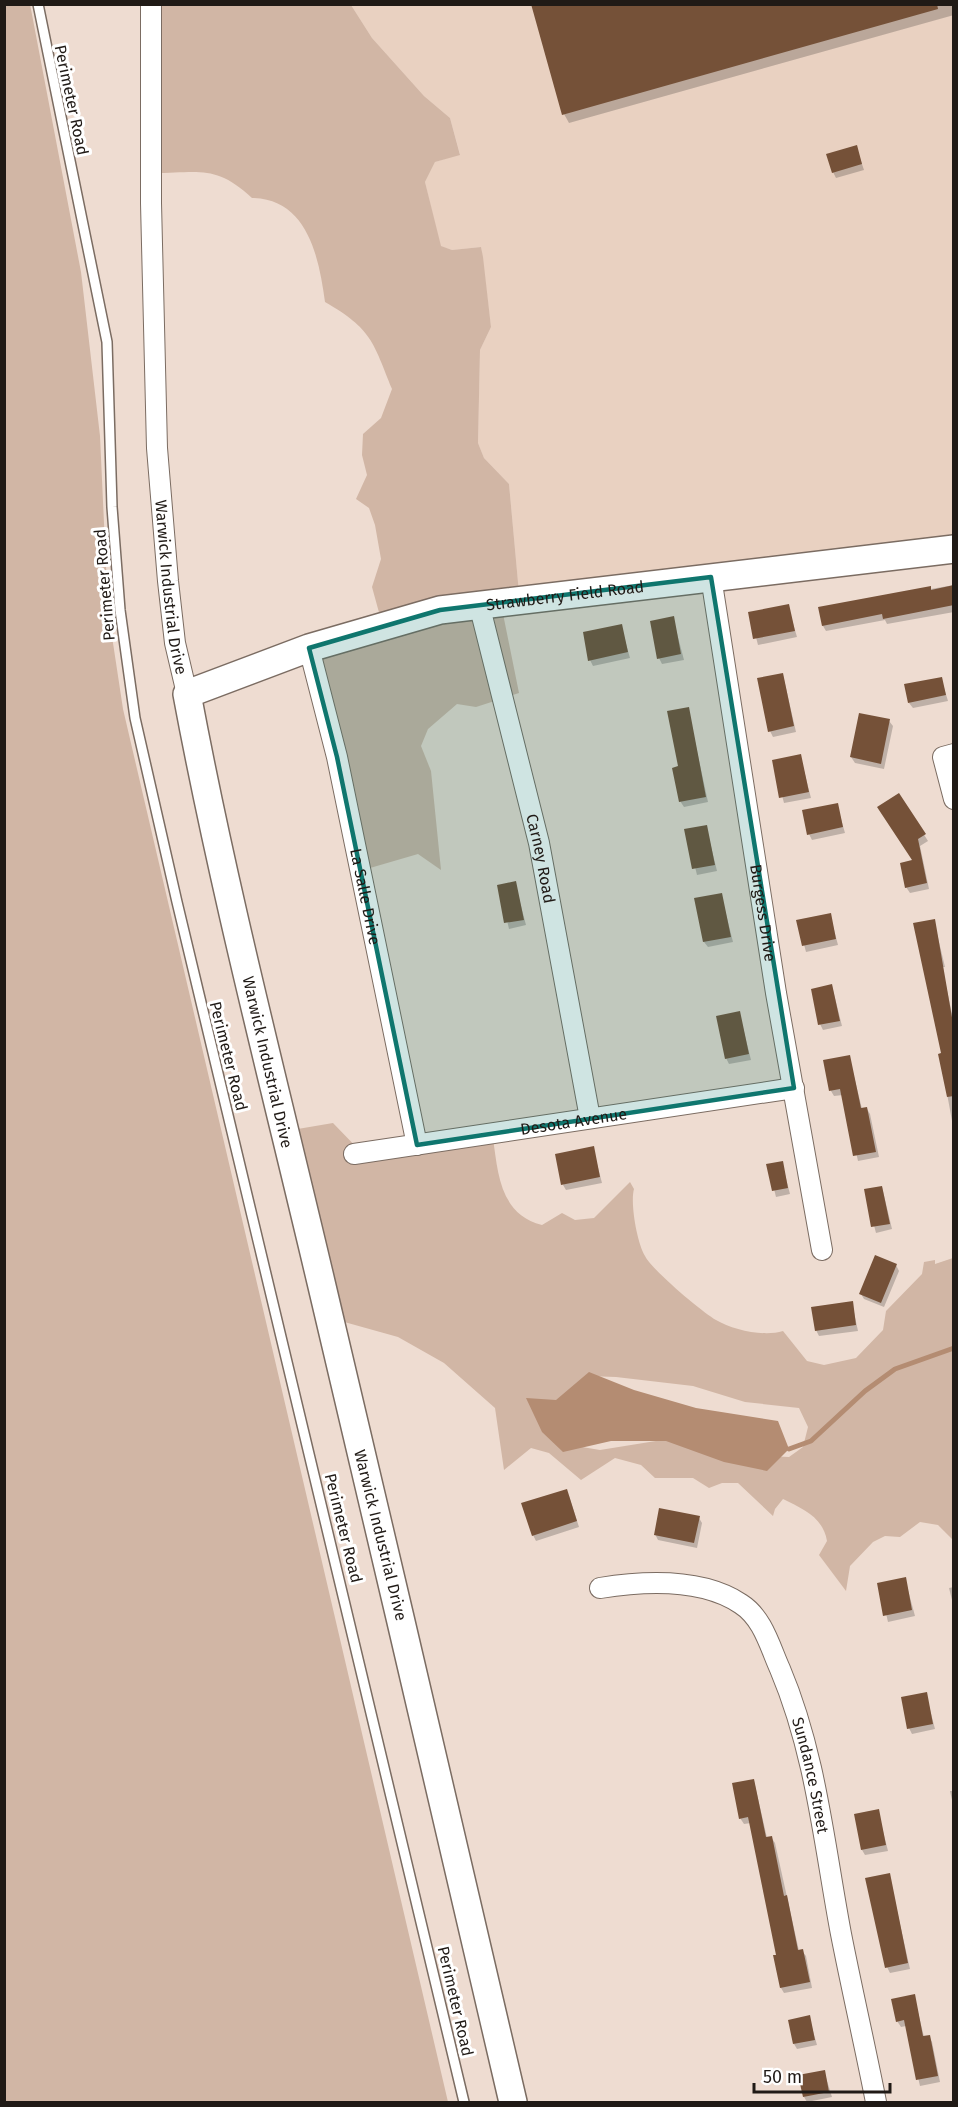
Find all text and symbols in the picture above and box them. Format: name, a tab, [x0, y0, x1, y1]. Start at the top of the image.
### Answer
street label: Perimeter Road	[51, 43, 92, 157]
street label: Warwick Industrial Drive	[151, 499, 191, 676]
street label: Perimeter Road	[90, 528, 119, 642]
street label: Strawberry Field Road	[485, 577, 645, 614]
street label: Carney Road	[522, 812, 559, 905]
street label: La Salle Drive	[346, 847, 384, 946]
street label: Burgess Drive	[746, 863, 780, 963]
street label: Warwick Industrial Drive	[239, 974, 297, 1150]
street label: Perimeter Road	[206, 999, 251, 1113]
street label: Desota Avenue	[519, 1104, 628, 1139]
street label: Warwick Industrial Drive	[350, 1448, 411, 1623]
street label: Perimeter Road	[321, 1471, 366, 1585]
street label: Sundance Street	[788, 1715, 833, 1835]
street label: Perimeter Road	[434, 1944, 477, 2058]
scale bar	[754, 2056, 890, 2094]
text: 50 m	[763, 2066, 802, 2088]

